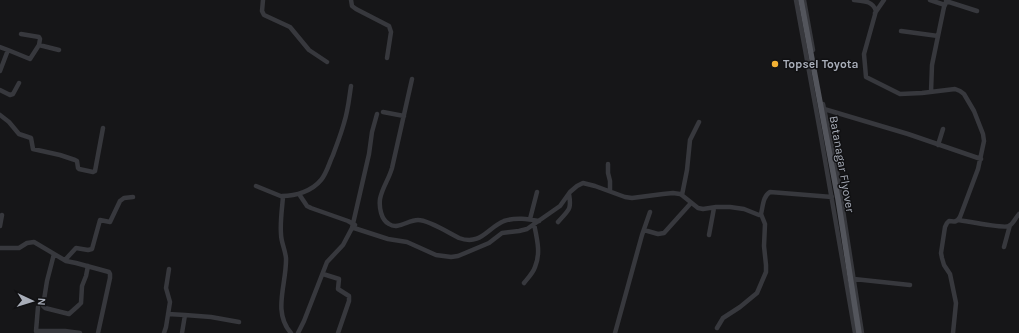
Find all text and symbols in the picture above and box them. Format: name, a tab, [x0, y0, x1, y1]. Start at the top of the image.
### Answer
place label: Topsel Toyota	[783, 57, 858, 71]
marker: Topsel Toyota	[770, 59, 780, 69]
street label: Batanagar Flyover	[827, 115, 858, 214]
north arrow	[12, 281, 52, 321]
text: N	[35, 297, 48, 306]

